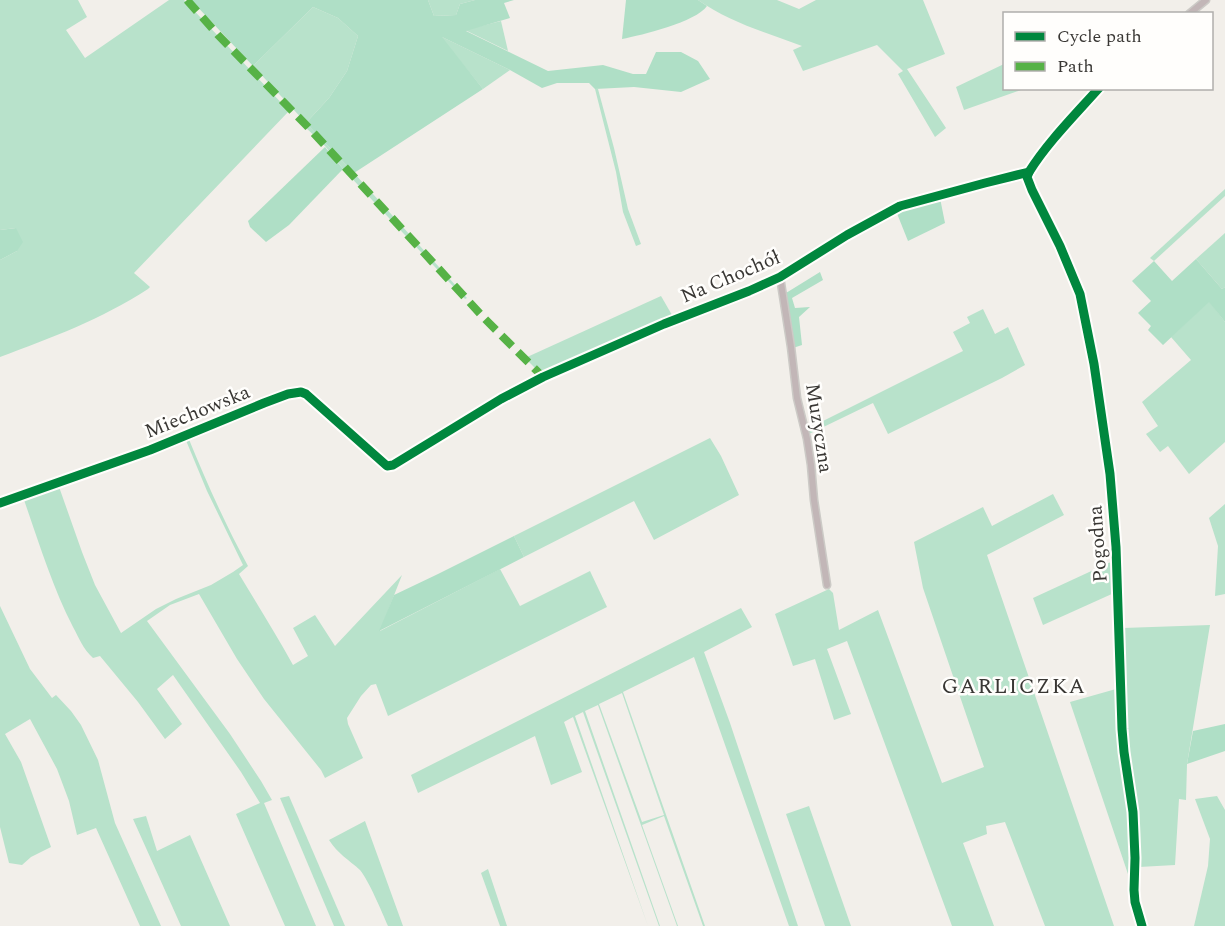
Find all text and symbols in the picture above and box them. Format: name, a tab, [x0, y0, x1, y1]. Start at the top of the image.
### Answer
legend	[1003, 12, 1213, 90]
text: Cycle path	[1057, 23, 1142, 50]
text: Path	[1057, 53, 1094, 80]
street label: Na Chochół	[676, 242, 785, 311]
street label: Miechowska	[140, 377, 255, 447]
street label: Muzyczna	[797, 381, 841, 475]
street label: Pogodna	[1080, 504, 1116, 584]
district label: GARLICZKA	[942, 670, 1086, 703]

